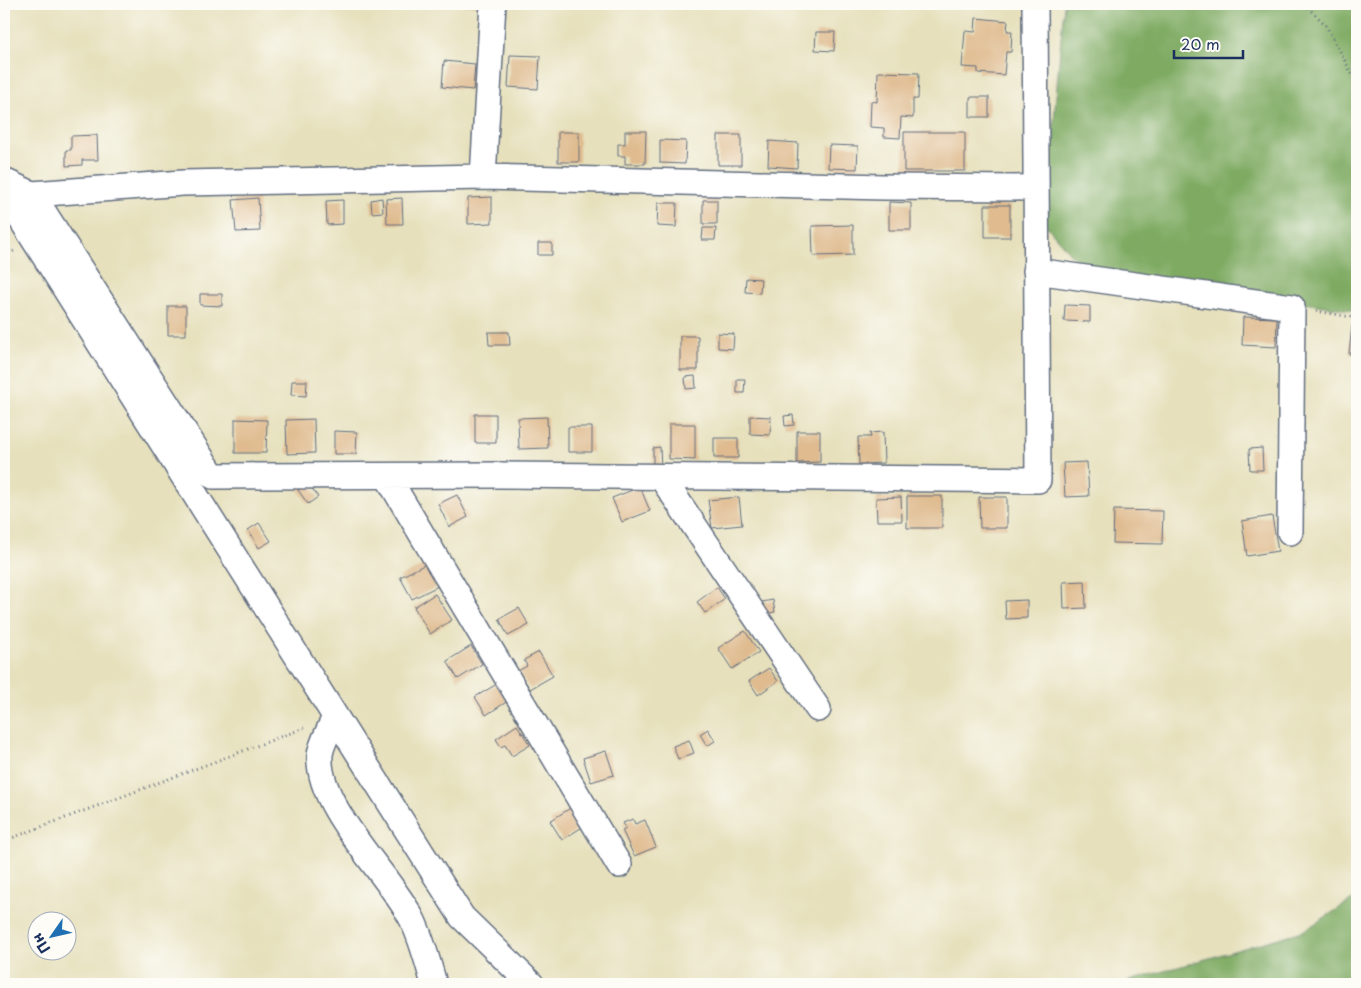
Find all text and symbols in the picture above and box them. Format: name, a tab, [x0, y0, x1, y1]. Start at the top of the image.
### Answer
scale bar	[1174, 28, 1242, 60]
text: 20 m	[1181, 32, 1220, 55]
north arrow	[28, 910, 78, 960]
text: Пн	[26, 929, 55, 958]

